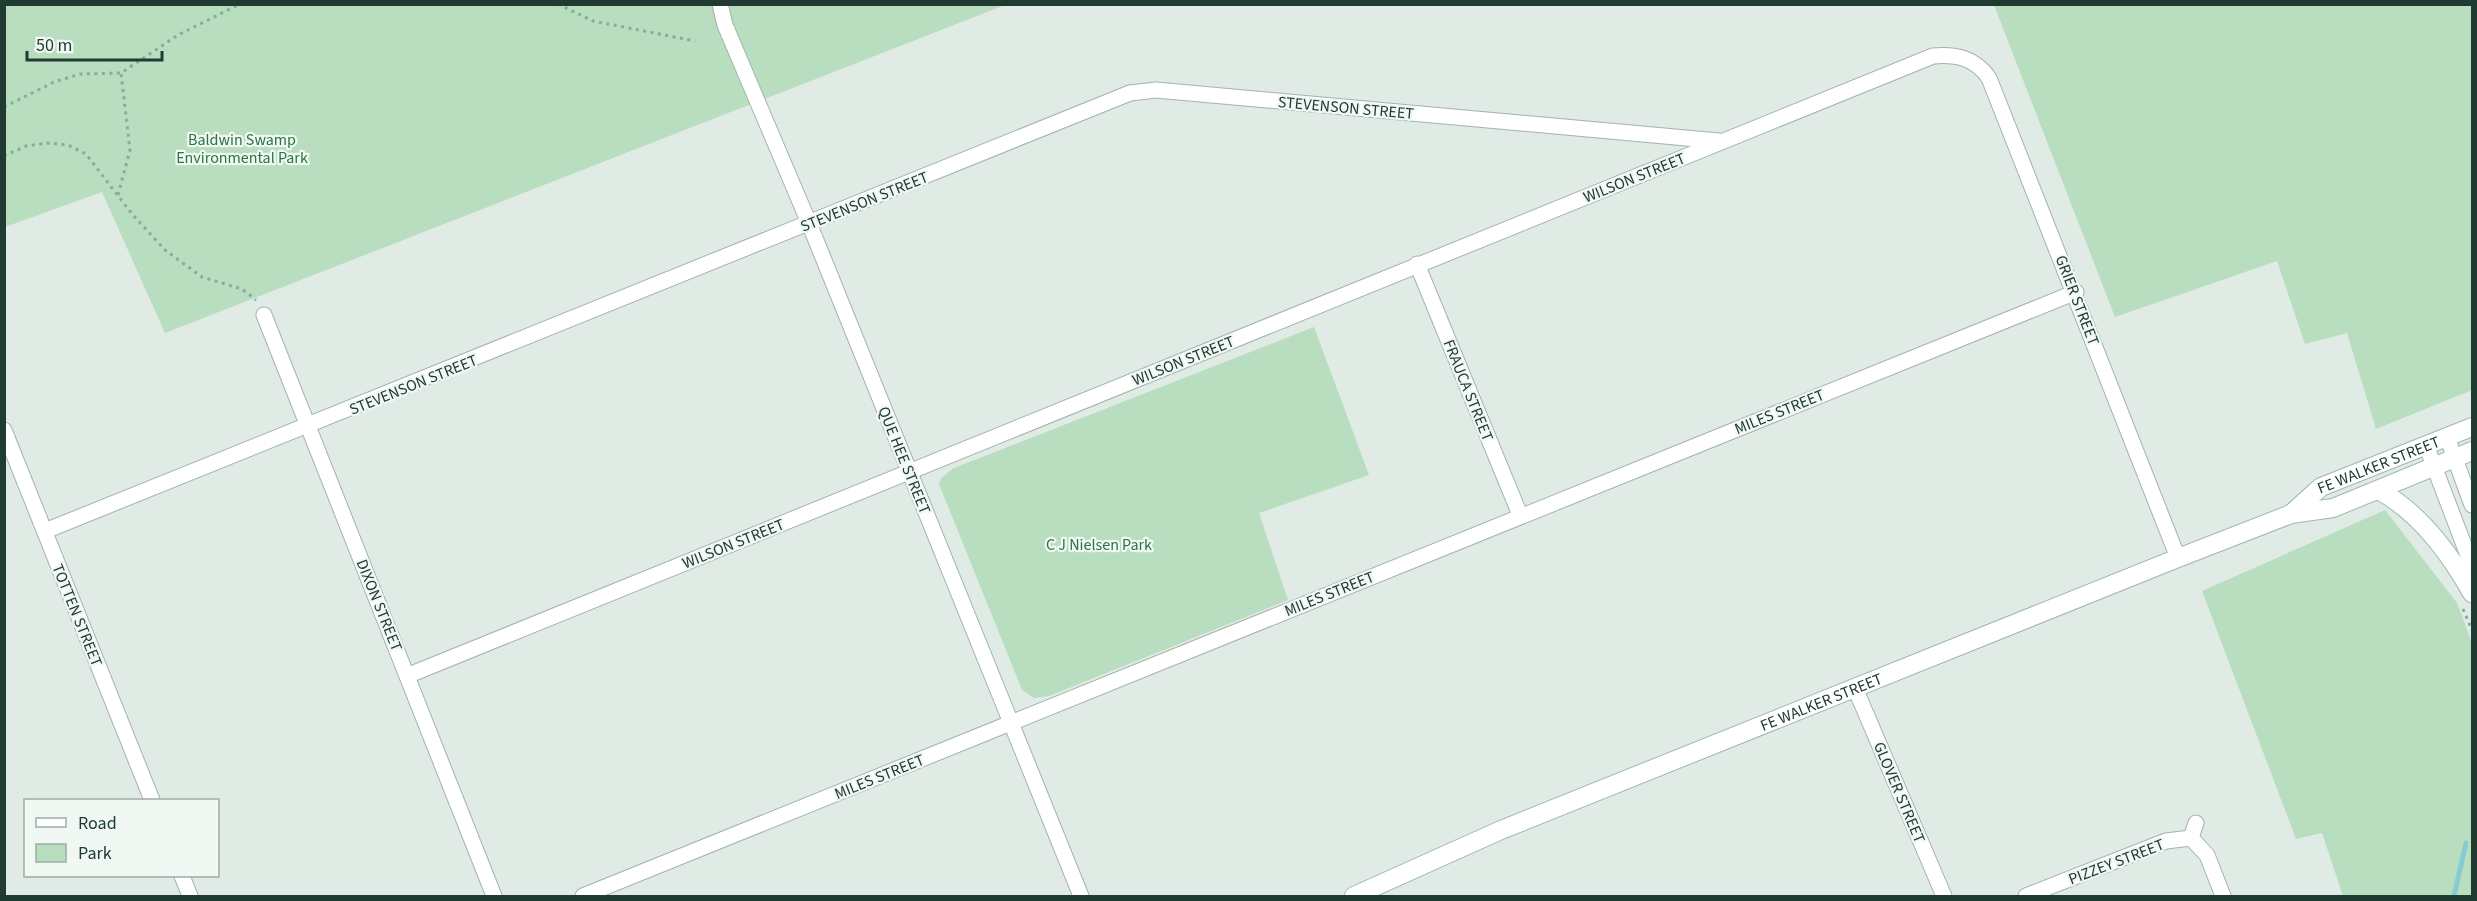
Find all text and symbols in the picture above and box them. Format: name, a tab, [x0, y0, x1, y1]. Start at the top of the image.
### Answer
scale bar	[27, 24, 162, 62]
text: 50 m	[36, 33, 72, 58]
street label: STEVENSON STREET	[1277, 91, 1415, 125]
park label: Baldwin Swamp Environmental Park	[176, 129, 308, 169]
street label: WILSON STREET	[1580, 147, 1689, 208]
street label: STEVENSON STREET	[797, 166, 932, 238]
street label: GRIER STREET	[2050, 252, 2105, 349]
street label: WILSON STREET	[1129, 330, 1238, 391]
street label: FRAUCA STREET	[1438, 336, 1499, 445]
street label: STEVENSON STREET	[346, 349, 481, 421]
street label: MILES STREET	[1731, 384, 1828, 440]
street label: QUE HEE STREET	[872, 403, 936, 518]
street label: FE WALKER STREET	[2314, 431, 2444, 499]
street label: WILSON STREET	[679, 513, 788, 574]
park label: C J Nielsen Park	[1046, 534, 1152, 556]
street label: DIXON STREET	[351, 556, 408, 655]
street label: TOTTEN STREET	[46, 561, 108, 670]
street label: MILES STREET	[1281, 566, 1378, 622]
street label: FE WALKER STREET	[1757, 668, 1886, 737]
street label: GLOVER STREET	[1868, 738, 1930, 847]
street label: MILES STREET	[831, 749, 928, 805]
legend	[24, 799, 219, 877]
text: Road	[78, 811, 117, 836]
street label: PIZZEY STREET	[2065, 833, 2168, 890]
text: Park	[78, 841, 112, 866]

